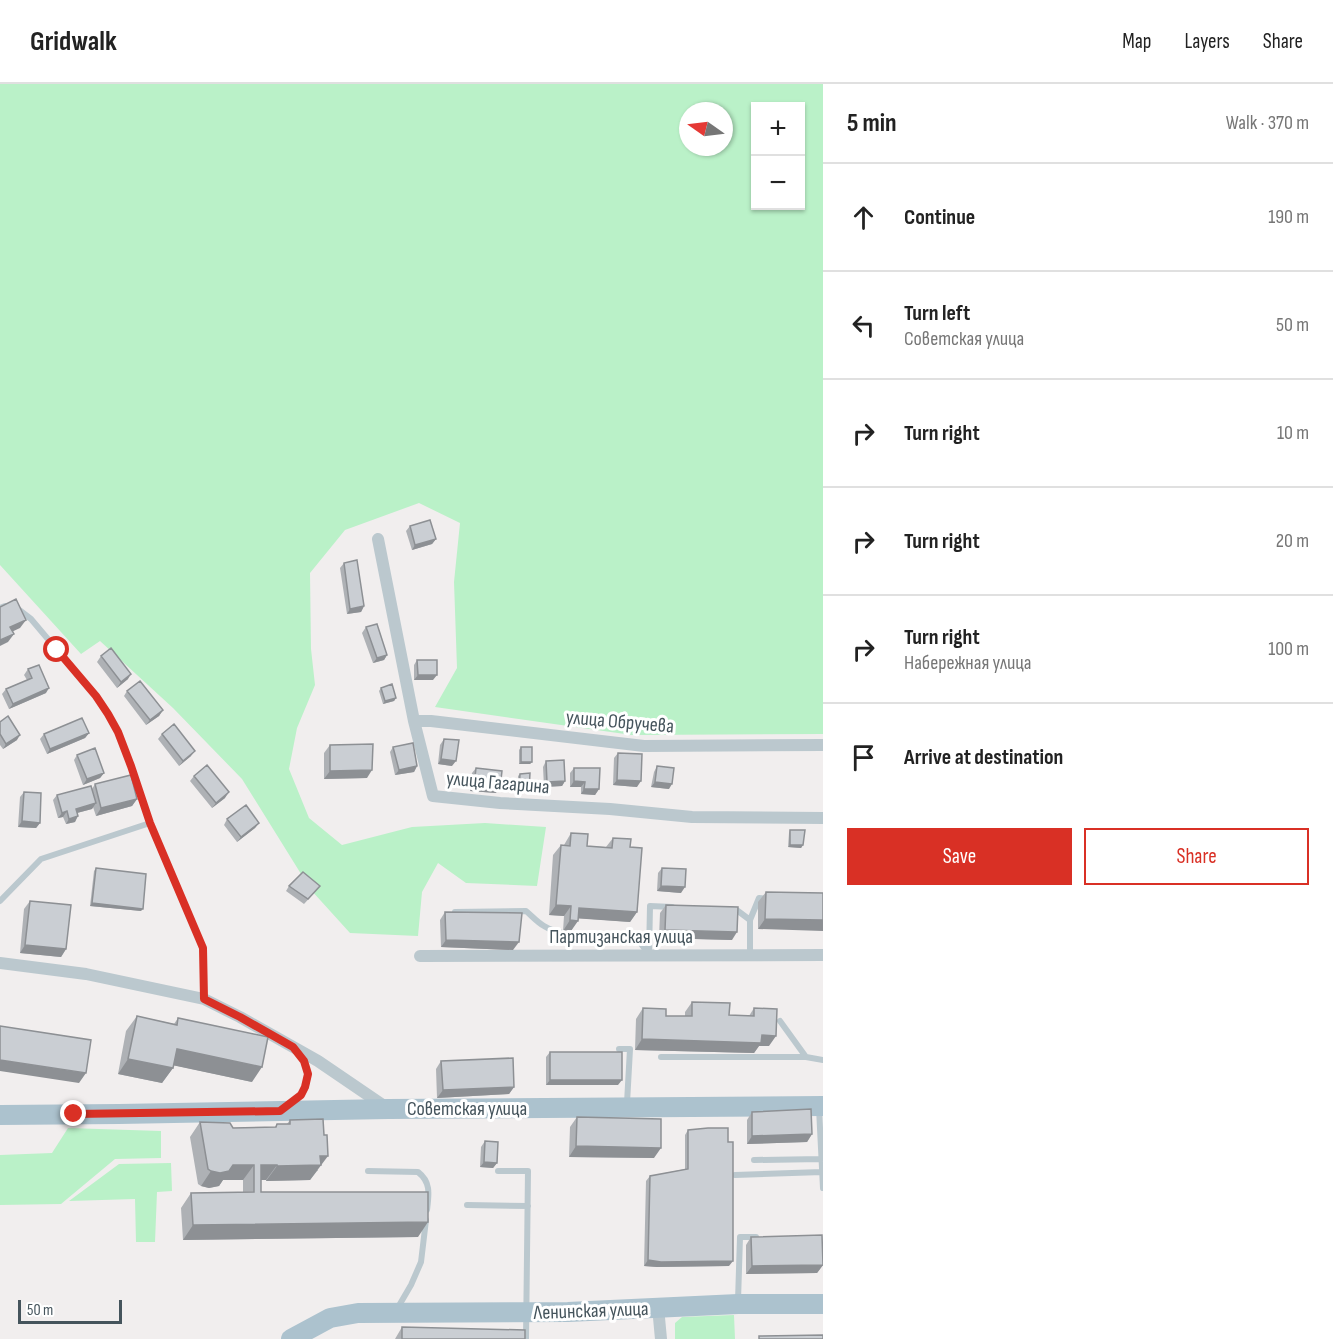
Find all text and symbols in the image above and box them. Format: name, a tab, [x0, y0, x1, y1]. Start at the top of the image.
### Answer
text: Gridwalk	[30, 25, 117, 58]
text: Map	[1122, 29, 1151, 54]
text: Layers	[1184, 29, 1230, 54]
text: Share	[1263, 29, 1303, 54]
north arrow	[679, 102, 733, 156]
map controls	[751, 102, 805, 210]
button: +	[751, 102, 805, 156]
text: 5 min	[847, 108, 897, 139]
text: Walk · 370 m	[1226, 111, 1309, 135]
button: −	[751, 156, 805, 210]
icon: ahead	[847, 201, 880, 234]
text: Continue	[904, 204, 975, 231]
text: 190 m	[1268, 205, 1309, 229]
text: Turn left	[904, 300, 970, 327]
icon: left	[847, 309, 880, 342]
text: 50 m	[1276, 313, 1309, 337]
text: Советская улица	[904, 327, 1024, 351]
icon: right	[847, 417, 880, 450]
text: Turn right	[904, 420, 980, 447]
text: 10 m	[1277, 421, 1309, 445]
icon: right	[847, 525, 880, 558]
text: Turn right	[904, 528, 980, 555]
text: 20 m	[1276, 529, 1309, 553]
text: Turn right	[904, 624, 980, 651]
icon: right	[847, 633, 880, 666]
route start	[43, 636, 69, 662]
text: 100 m	[1268, 637, 1309, 661]
text: Набережная улица	[904, 651, 1031, 675]
street label: улица Обручева	[565, 705, 675, 739]
icon: arrive	[847, 741, 880, 774]
text: Arrive at destination	[904, 744, 1063, 771]
street label: улица Гагарина	[445, 767, 551, 799]
button: Save	[847, 828, 1072, 885]
button: Share	[1084, 828, 1309, 885]
street label: Партизанская улица	[549, 925, 693, 949]
street label: Советская улица	[407, 1097, 527, 1121]
route end	[60, 1100, 86, 1126]
scale bar	[18, 1297, 122, 1324]
street label: Ленинская улица	[532, 1297, 649, 1325]
text: 50 m	[27, 1301, 53, 1320]

